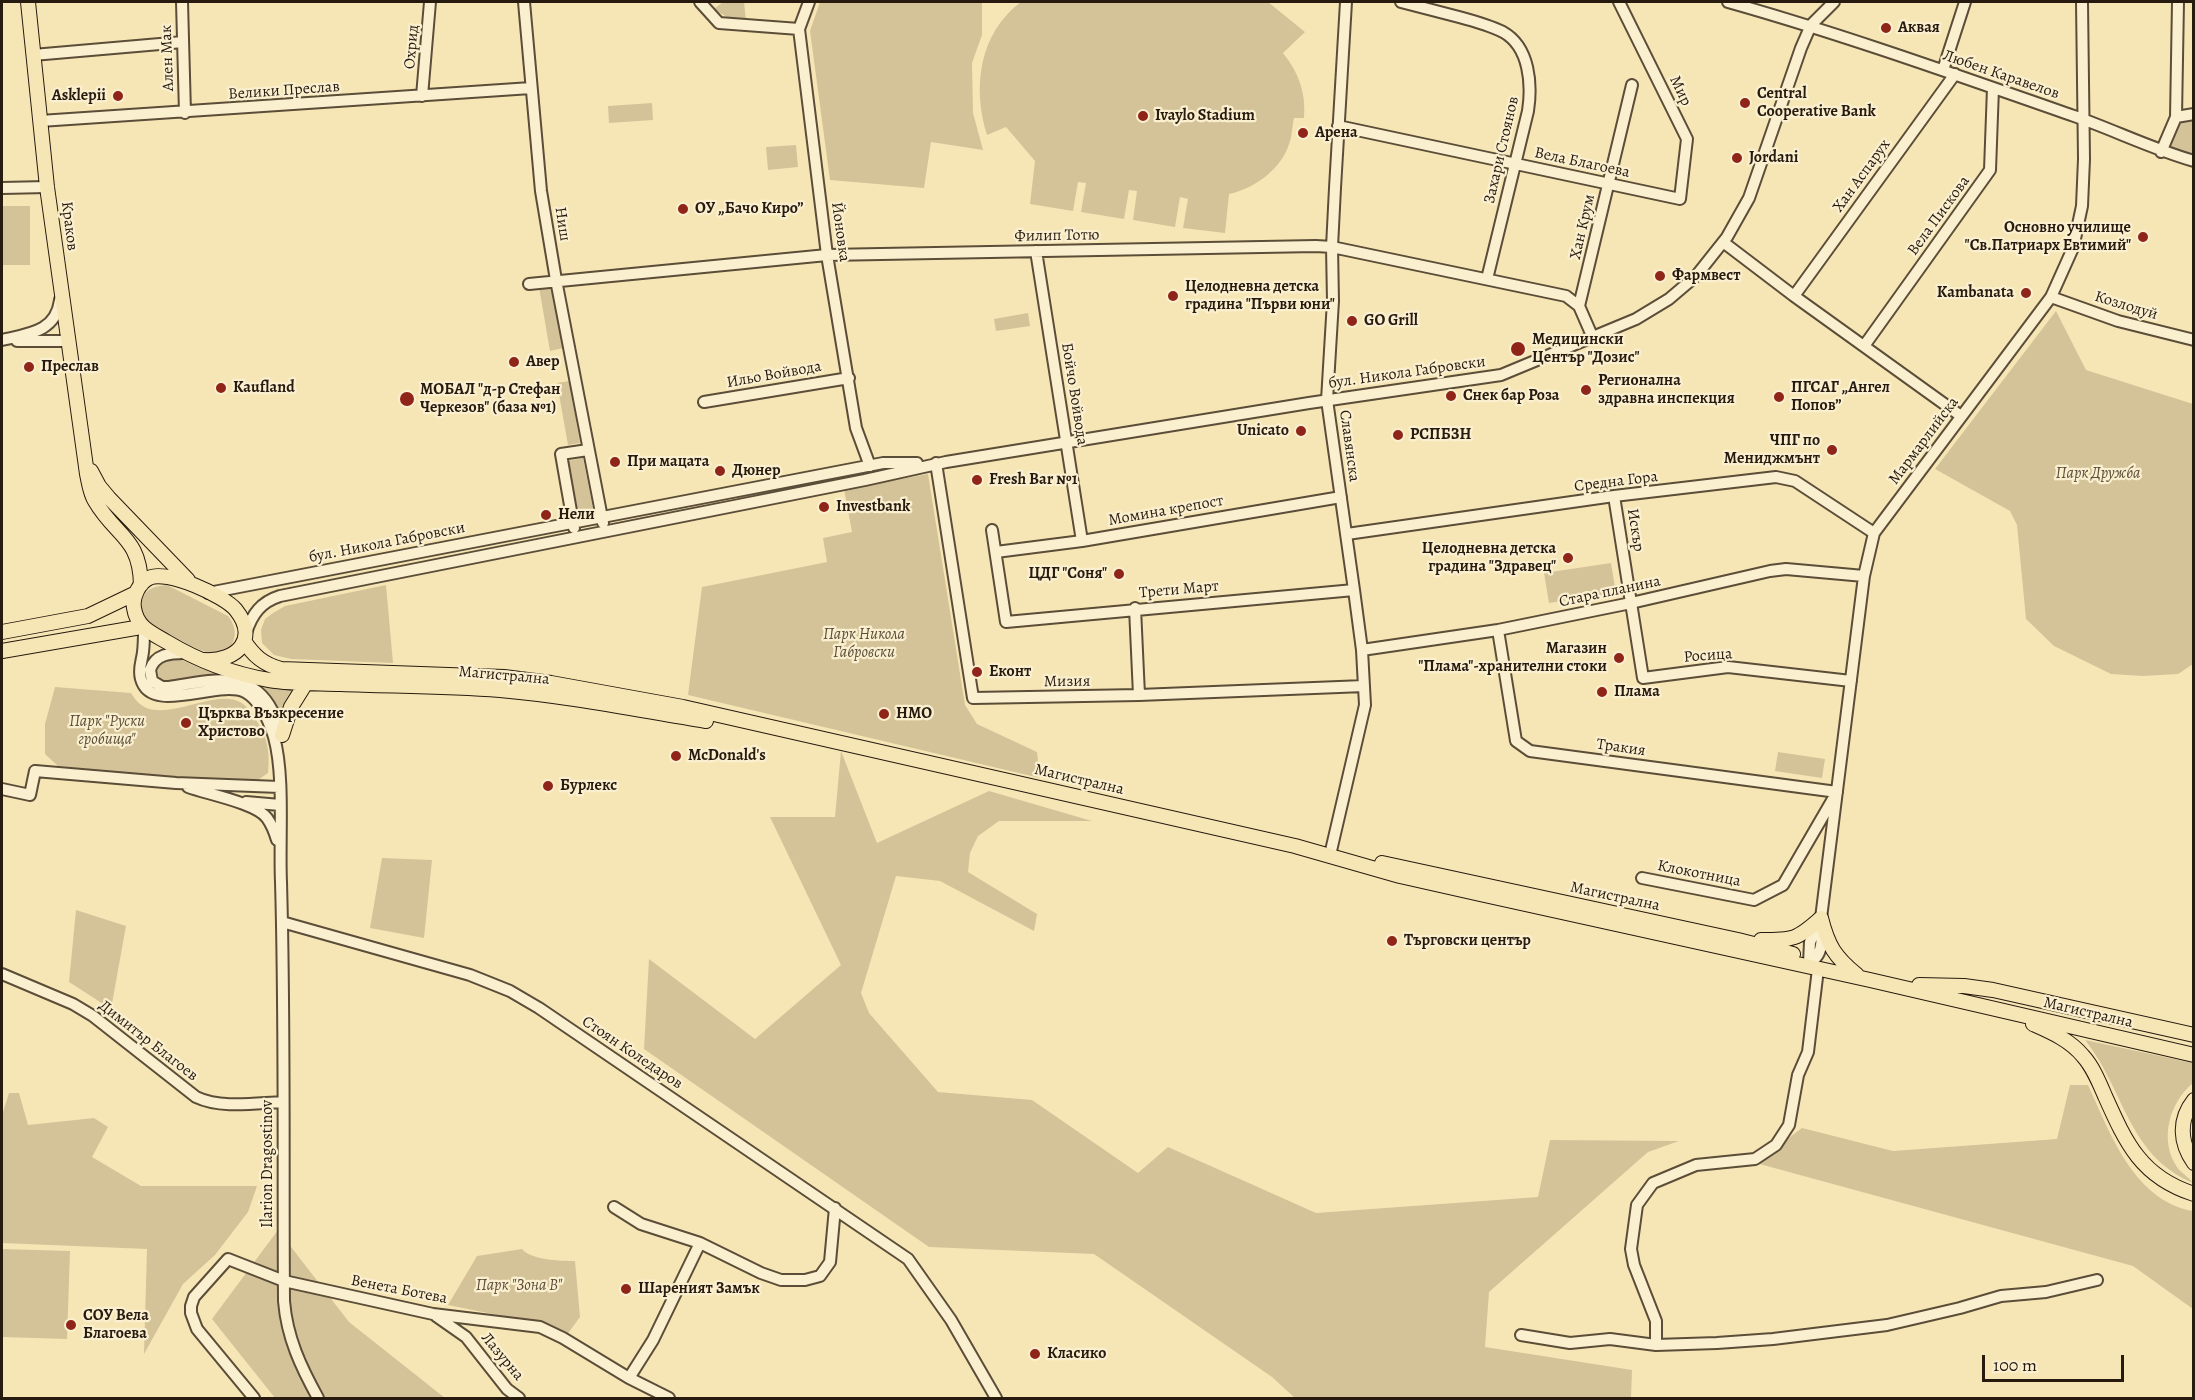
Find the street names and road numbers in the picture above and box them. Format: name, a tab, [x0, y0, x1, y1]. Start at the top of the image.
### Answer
street label: Охрид	[400, 24, 424, 70]
street label: Ален Мак	[157, 25, 179, 91]
street label: Любен Каравелов	[1940, 46, 2062, 104]
street label: Мир	[1665, 73, 1695, 109]
street label: Велики Преслав	[228, 78, 340, 104]
street label: Захари Стоянов	[1480, 95, 1524, 205]
street label: Хан Аспарух	[1829, 136, 1895, 216]
street label: Вела Благоева	[1533, 144, 1631, 182]
street label: Вела Пискова	[1904, 172, 1974, 260]
street label: Хан Крум	[1566, 193, 1600, 261]
street label: Краков	[56, 200, 82, 252]
street label: Йоновка	[826, 201, 854, 263]
street label: Ниш	[550, 206, 574, 242]
street label: Филип Тотю	[1014, 226, 1100, 246]
street label: Козлодуй	[2092, 287, 2160, 325]
street label: Бойчо Войвода	[1056, 341, 1092, 447]
street label: бул. Никола Габровски	[1327, 352, 1487, 394]
street label: Ильо Войвода	[725, 357, 823, 393]
street label: Мармарлийска	[1885, 393, 1963, 489]
street label: Славянска	[1334, 409, 1364, 483]
street label: Средна Гора	[1573, 467, 1659, 497]
street label: Момина крепост	[1107, 491, 1225, 531]
street label: Искър	[1622, 507, 1648, 553]
street label: бул. Никола Габровски	[307, 518, 467, 568]
street label: Стара планина	[1558, 572, 1662, 612]
street label: Трети Март	[1138, 577, 1220, 603]
street label: Росица	[1683, 645, 1733, 667]
street label: Магистрална	[458, 662, 550, 690]
street label: Мизия	[1043, 672, 1091, 692]
street label: Тракия	[1595, 735, 1647, 761]
street label: Магистрална	[1032, 760, 1126, 800]
street label: Клокотница	[1656, 857, 1742, 891]
street label: Магистрална	[1568, 878, 1662, 916]
street label: Магистрална	[2041, 993, 2135, 1033]
street label: Димитър Благоев	[95, 996, 201, 1086]
street label: Стоян Коледаров	[578, 1012, 686, 1094]
street label: Ilarion Dragostinov	[258, 1100, 278, 1228]
street label: Венета Ботева	[349, 1271, 449, 1309]
street label: Лазурна	[476, 1329, 528, 1385]

